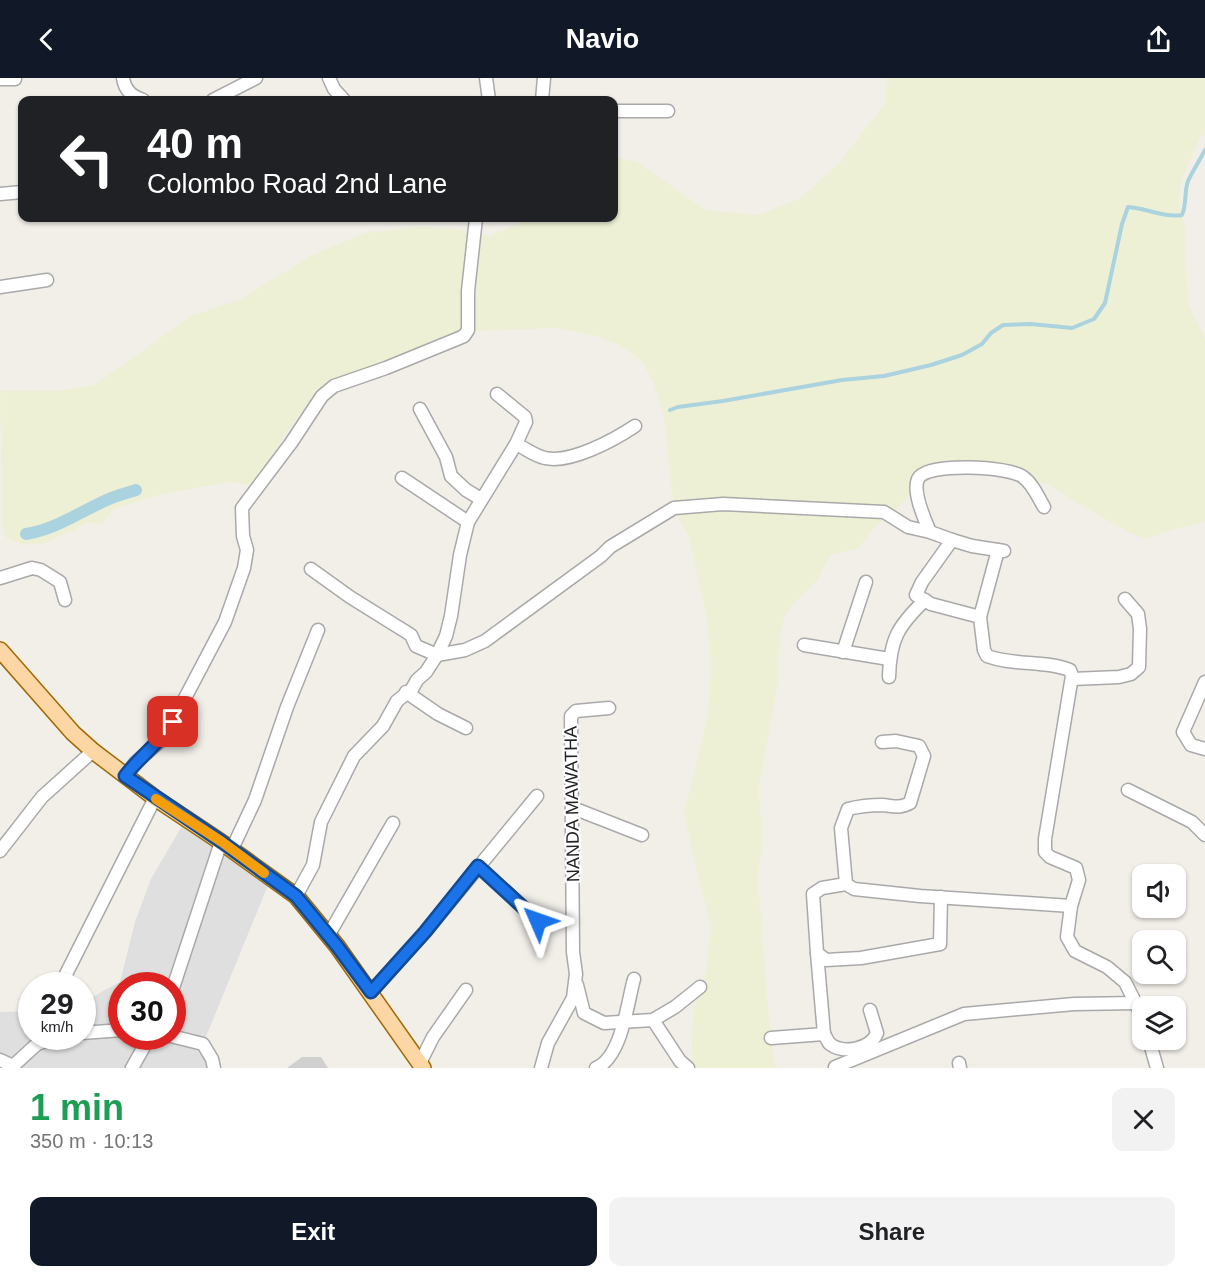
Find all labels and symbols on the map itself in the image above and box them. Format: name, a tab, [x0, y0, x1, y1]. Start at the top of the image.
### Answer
pin	[147, 696, 198, 747]
street label: NANDA MAWATHA	[561, 726, 583, 882]
position arrow	[506, 889, 570, 953]
speed limit sign: 30	[108, 972, 186, 1050]

